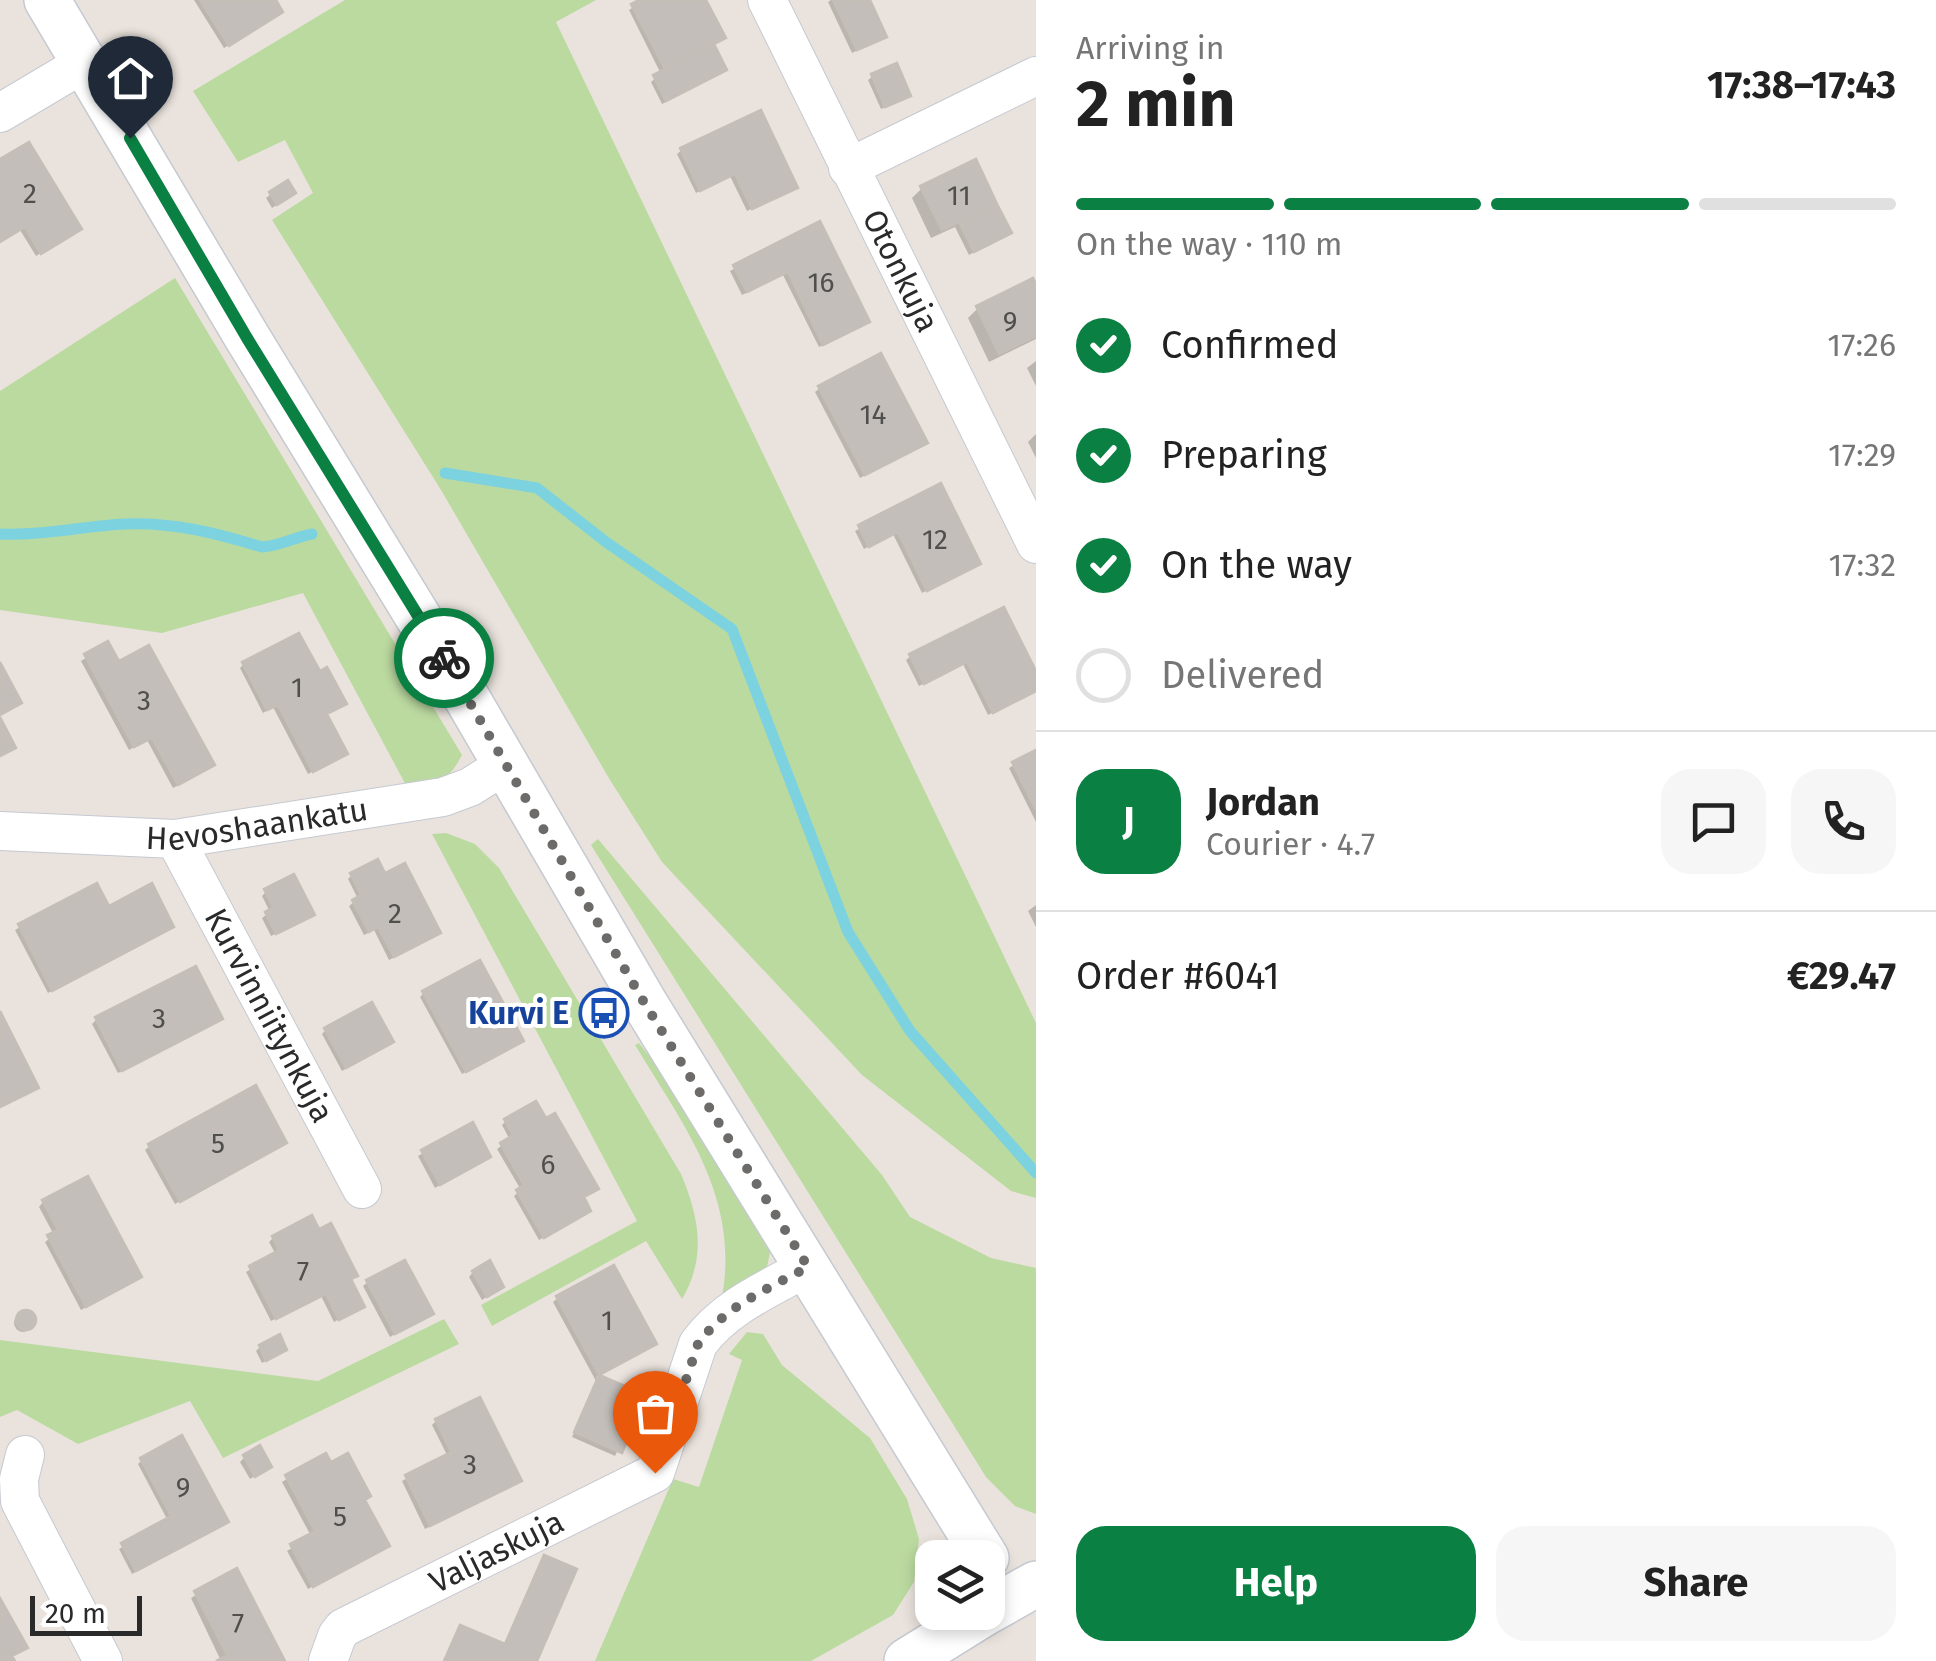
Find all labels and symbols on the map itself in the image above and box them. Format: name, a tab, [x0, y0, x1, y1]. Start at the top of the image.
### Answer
pin	[88, 36, 173, 139]
house number: 2	[23, 177, 37, 210]
house number: 11	[947, 179, 971, 212]
street label: Otonkuja	[855, 203, 947, 338]
house number: 16	[807, 266, 835, 299]
house number: 9	[1003, 305, 1017, 338]
house number: 14	[859, 398, 887, 431]
house number: 12	[922, 523, 948, 556]
courier	[394, 608, 494, 708]
house number: 1	[291, 671, 303, 704]
house number: 3	[137, 684, 151, 717]
street label: Hevoshaankatu	[145, 790, 370, 859]
house number: 2	[388, 897, 402, 930]
street label: Kurvinniitynkuja	[197, 902, 342, 1129]
bus stop icon: Kurvi E	[578, 987, 630, 1039]
place label: Kurvi E	[468, 994, 569, 1032]
house number: 3	[152, 1002, 166, 1035]
house number: 5	[211, 1127, 225, 1160]
house number: 6	[541, 1148, 555, 1181]
house number: 7	[297, 1255, 309, 1288]
house number: 1	[601, 1304, 613, 1337]
pin	[613, 1371, 698, 1474]
house number: 3	[463, 1448, 477, 1481]
house number: 9	[176, 1471, 190, 1504]
house number: 5	[333, 1500, 347, 1533]
street label: Valjaskuja	[423, 1502, 570, 1601]
scale bar	[30, 1591, 142, 1636]
house number: 7	[232, 1607, 244, 1640]

